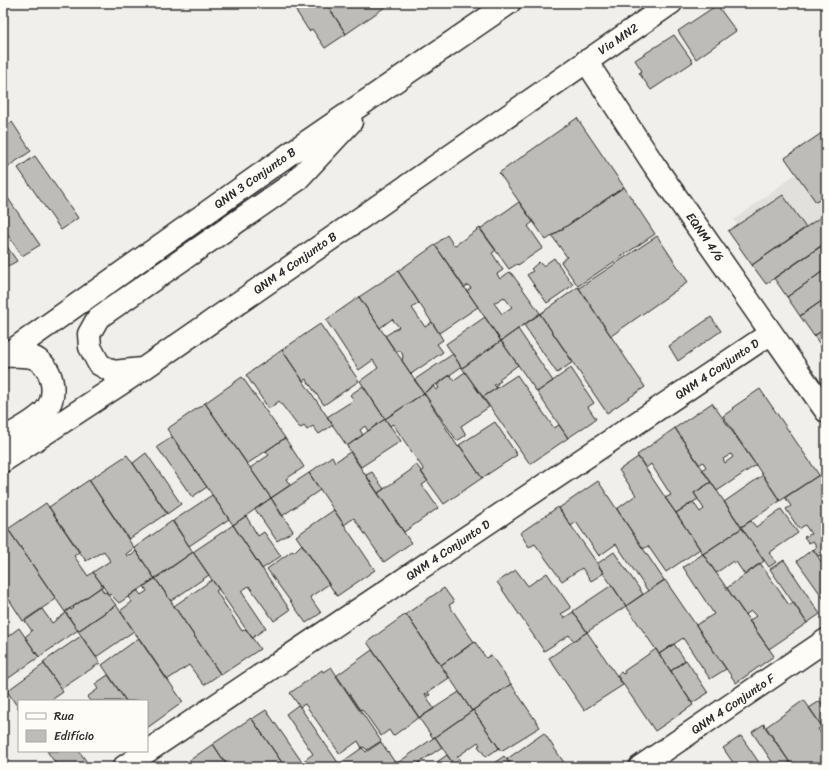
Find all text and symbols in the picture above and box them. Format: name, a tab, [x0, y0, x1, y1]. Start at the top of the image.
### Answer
street label: Via MN2	[593, 17, 643, 61]
street label: QNN 3 Conjunto B	[209, 141, 301, 215]
street label: EQNM 4/6	[680, 208, 730, 266]
street label: QNM 4 Conjunto B	[248, 226, 342, 300]
street label: QNM 4 Conjunto D	[670, 332, 764, 406]
street label: QNM 4 Conjunto D	[401, 513, 495, 587]
street label: QNM 4 Conjunto F	[686, 667, 780, 740]
legend	[18, 700, 148, 752]
text: Rua	[54, 705, 75, 727]
text: Edifício	[54, 725, 94, 747]

